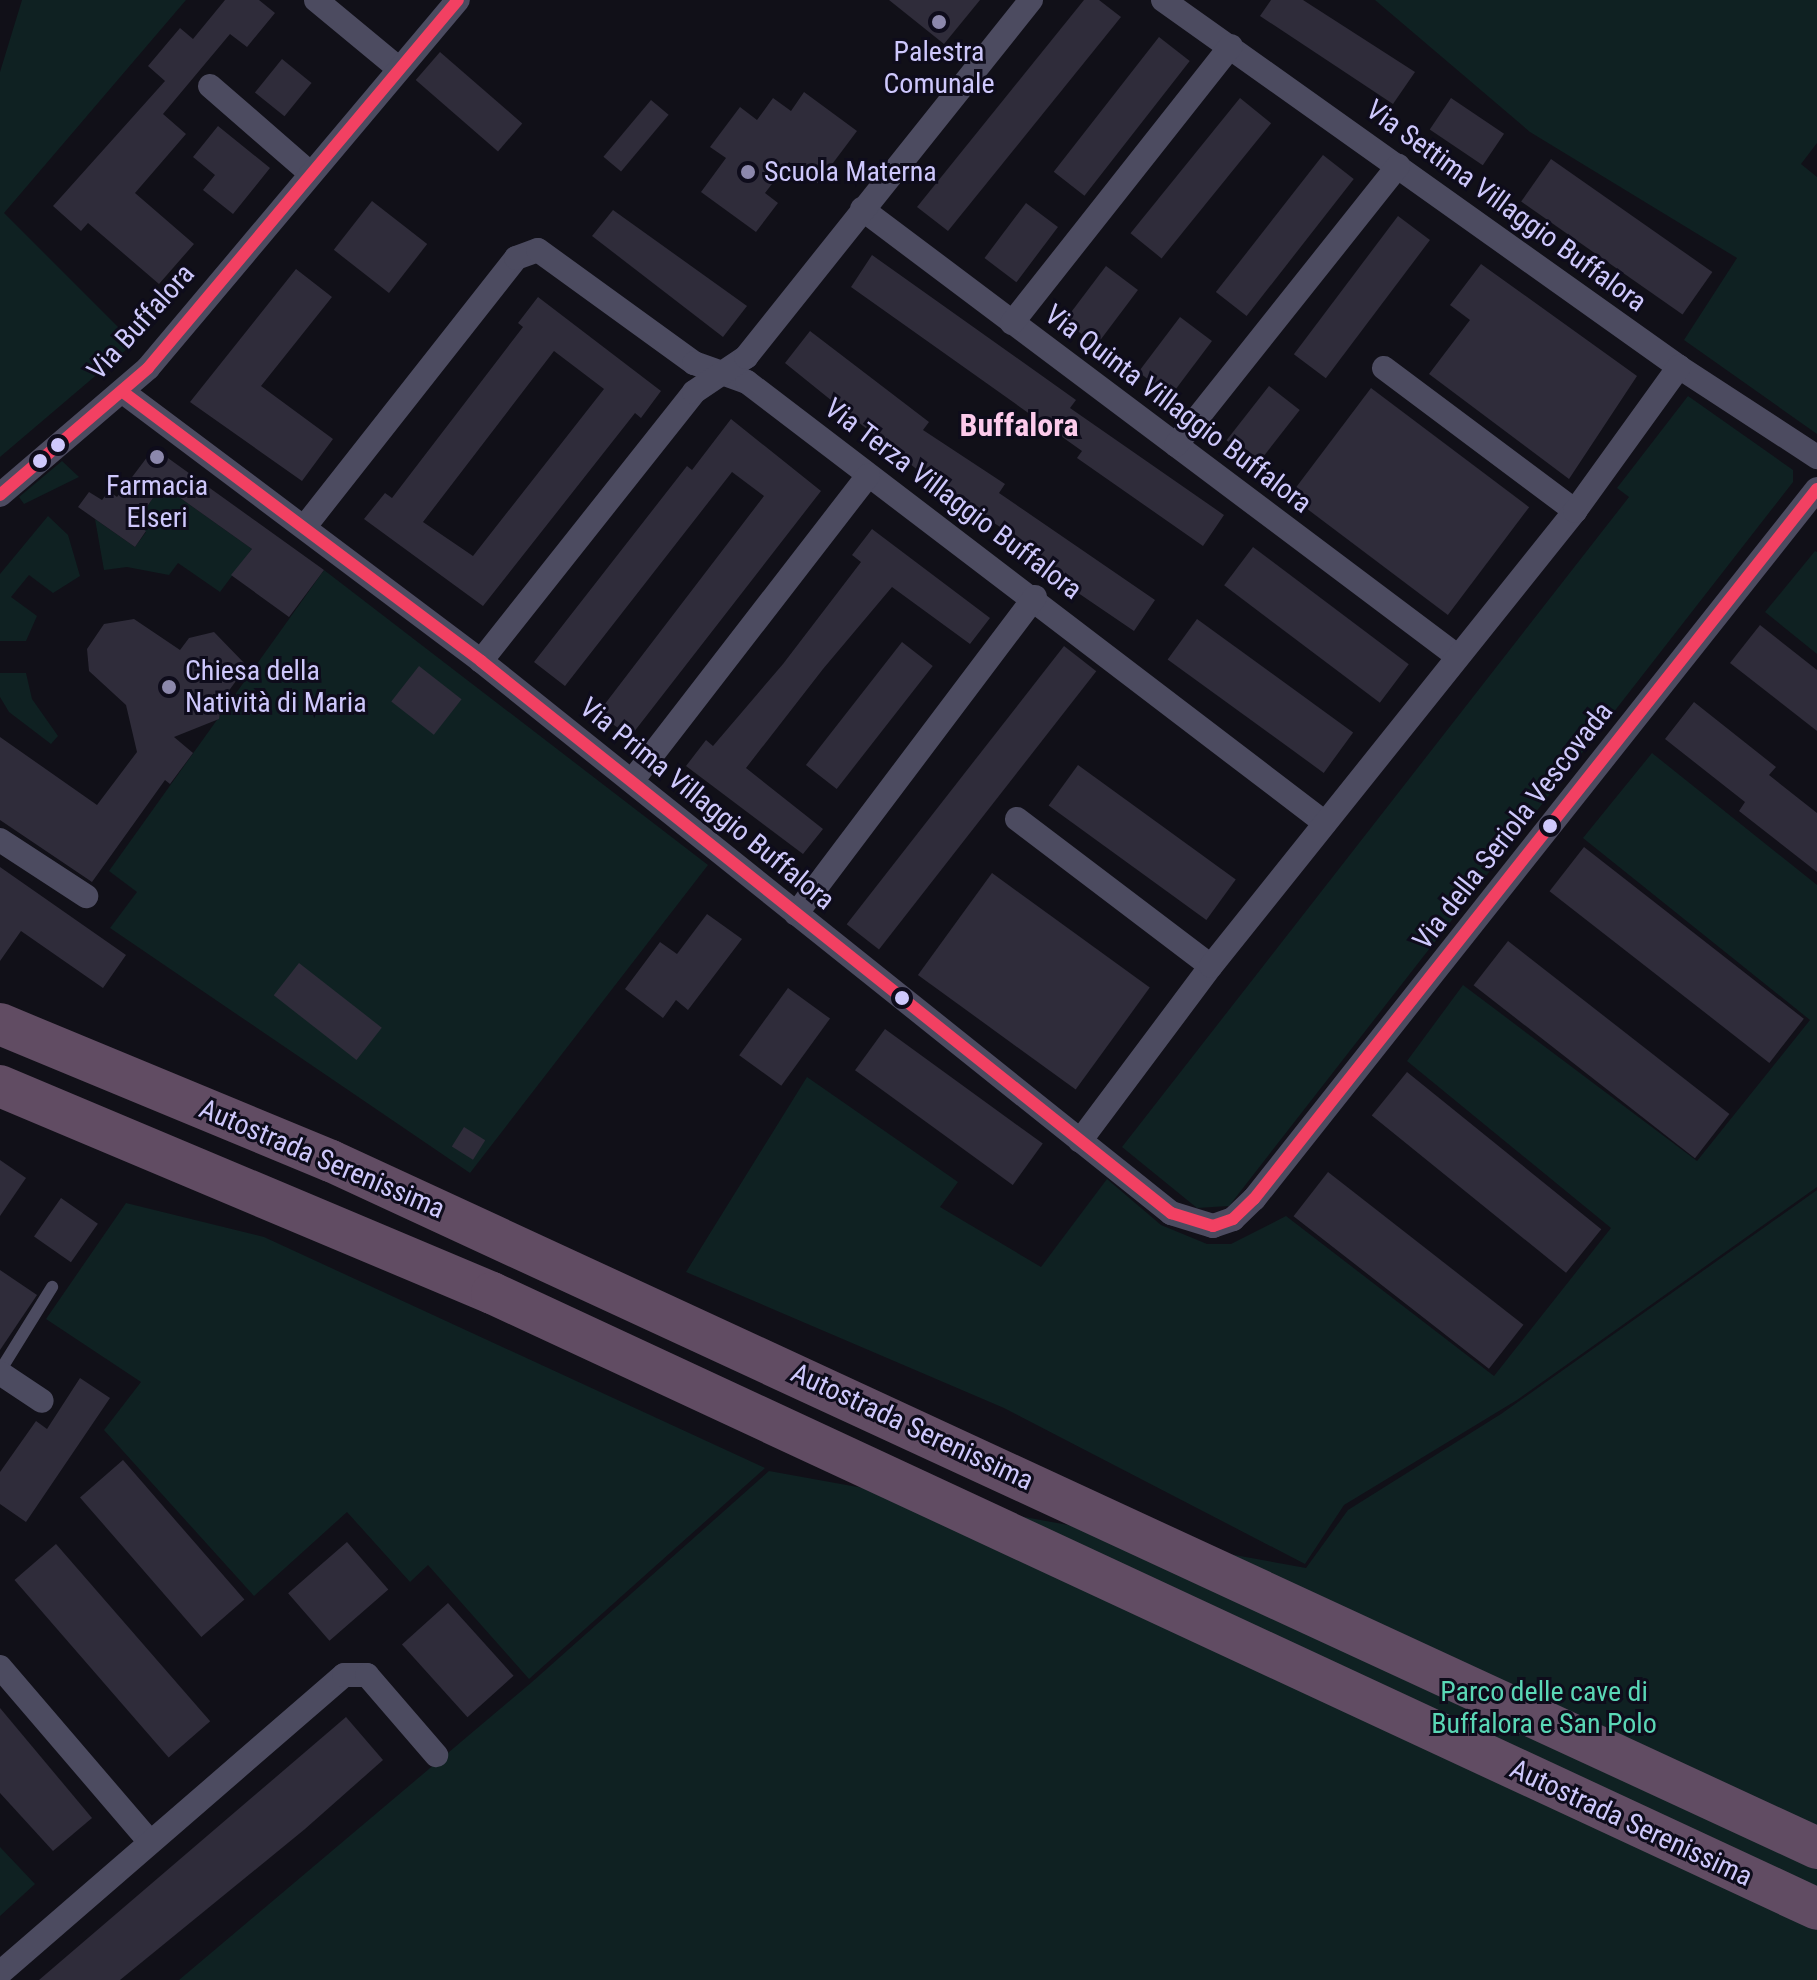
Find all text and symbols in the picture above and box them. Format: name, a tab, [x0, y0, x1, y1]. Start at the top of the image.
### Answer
marker: Palestra Comunale	[930, 13, 948, 31]
place label: Palestra Comunale	[883, 35, 995, 101]
street label: Via Settima Villaggio Buffalora	[1359, 93, 1653, 319]
place label: Scuola Materna	[764, 155, 937, 189]
marker: Scuola Materna	[739, 163, 757, 181]
street label: Via Buffalora	[80, 257, 202, 387]
street label: Via Quinta Villaggio Buffalora	[1038, 298, 1318, 520]
street label: Via Terza Villaggio Buffalora	[818, 391, 1088, 607]
district label: Buffalora	[960, 406, 1078, 444]
unlabelled marker	[50, 437, 66, 453]
marker: Farmacia Elseri	[148, 448, 166, 466]
unlabelled marker	[32, 453, 48, 469]
place label: Farmacia Elseri	[106, 469, 208, 535]
place label: Chiesa della Natività di Maria	[185, 654, 367, 720]
marker: Chiesa della Natività di Maria	[160, 678, 178, 696]
street label: Via Prima Villaggio Buffalora	[573, 691, 841, 917]
street label: Via della Seriola Vescovada	[1406, 696, 1620, 956]
unlabelled marker	[1542, 818, 1558, 834]
unlabelled marker	[894, 990, 910, 1006]
street label: Autostrada Serenissima	[194, 1092, 450, 1226]
street label: Autostrada Serenissima	[786, 1356, 1038, 1498]
park label: Parco delle cave di Buffalora e San Polo	[1431, 1675, 1657, 1741]
street label: Autostrada Serenissima	[1505, 1752, 1757, 1894]

